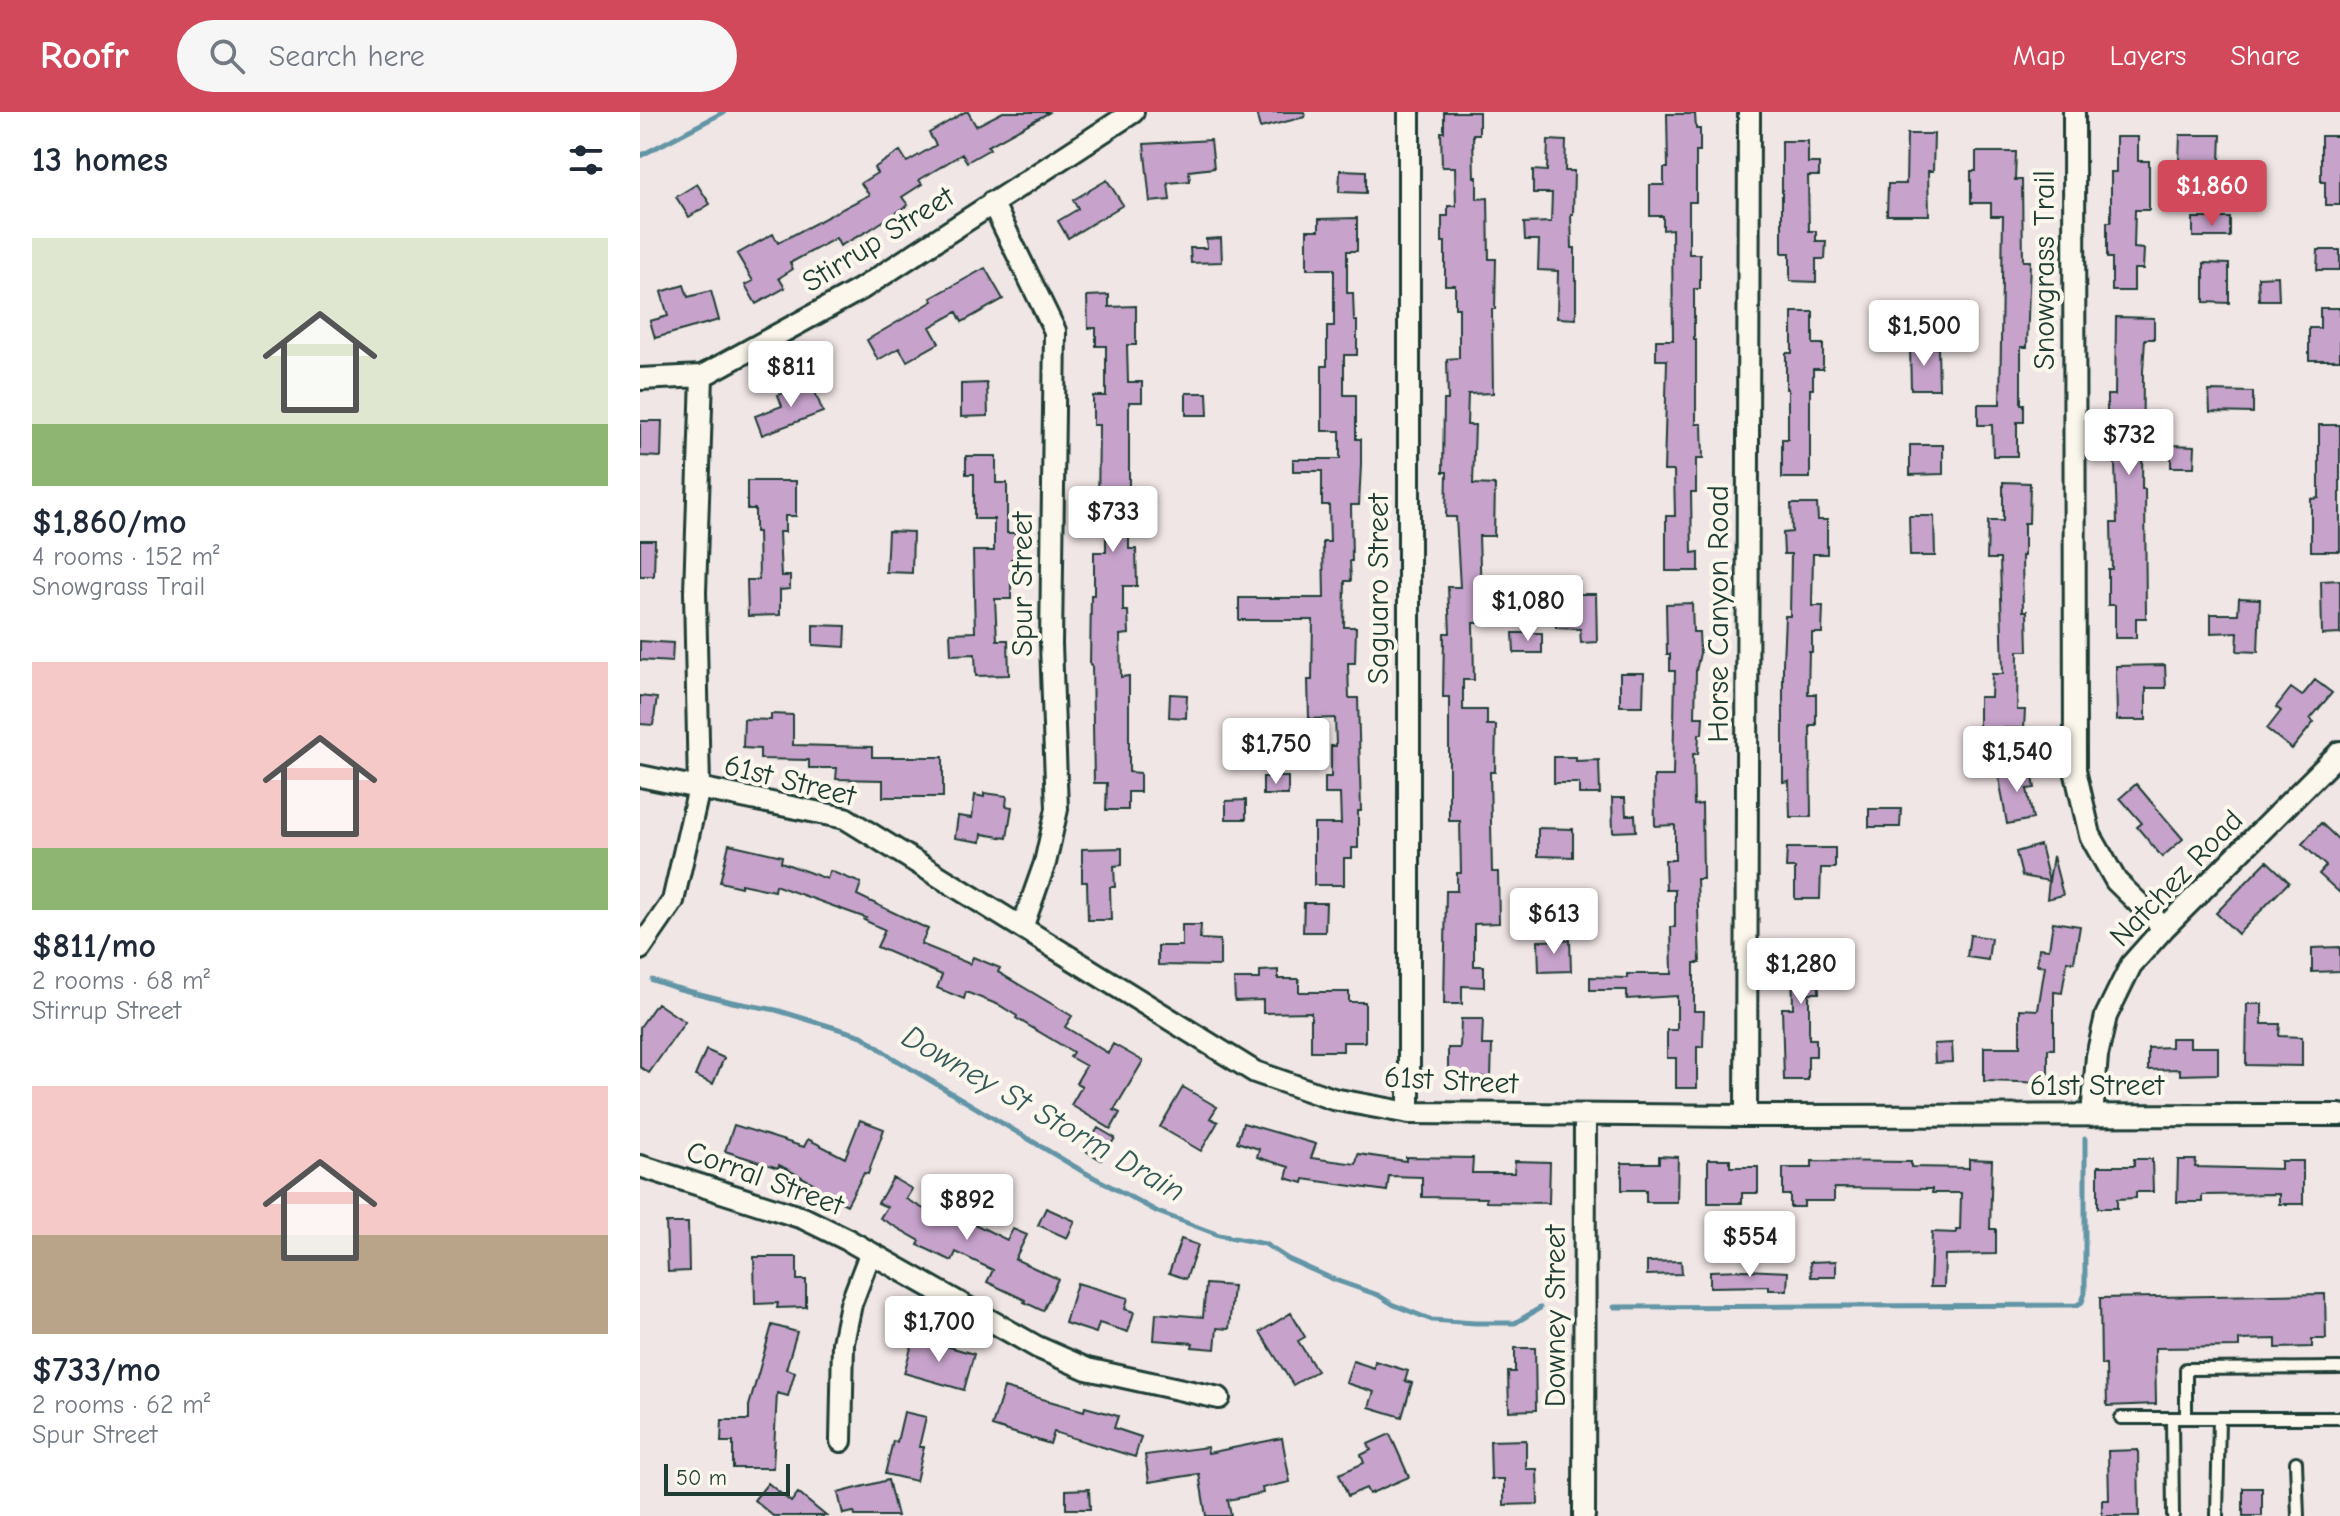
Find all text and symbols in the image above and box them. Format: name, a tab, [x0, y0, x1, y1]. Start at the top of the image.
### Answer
search box	[177, 20, 737, 92]
text: Roofr	[40, 34, 129, 78]
icon: search	[205, 34, 249, 78]
text: Search here	[269, 39, 425, 74]
text: Map	[2013, 40, 2066, 72]
text: Layers	[2110, 40, 2186, 72]
text: Share	[2230, 40, 2300, 72]
icon: filters	[564, 138, 608, 182]
text: 13 homes	[32, 140, 168, 180]
pin: $1,860	[2147, 160, 2277, 228]
street label: Snowgrass Trail	[2027, 170, 2062, 370]
text: $1,860	[2176, 171, 2248, 201]
street label: Stirrup Street	[796, 178, 962, 300]
icon: home	[248, 290, 392, 434]
pin: $1,500	[1859, 300, 1989, 368]
text: $1,500	[1887, 311, 1961, 341]
pin: $811	[744, 341, 838, 409]
text: $811	[766, 352, 816, 382]
pin: $732	[2082, 409, 2176, 477]
text: $732	[2102, 420, 2156, 450]
street label: Horse Canyon Road	[1701, 485, 1736, 743]
pin: $733	[1066, 486, 1160, 554]
street label: Saguaro Street	[1361, 492, 1396, 685]
text: $733	[1087, 497, 1140, 527]
text: $1,860/mo	[32, 502, 187, 542]
street label: Spur Street	[1005, 510, 1040, 656]
text: 4 rooms · 152 m²	[32, 542, 220, 572]
text: Snowgrass Trail	[32, 572, 205, 602]
pin: $1,080	[1463, 575, 1593, 643]
text: $1,080	[1491, 586, 1565, 616]
icon: home	[248, 714, 392, 858]
pin: $1,750	[1211, 718, 1341, 786]
pin: $1,540	[1952, 726, 2082, 794]
text: $1,750	[1240, 729, 1312, 759]
text: $1,540	[1981, 737, 2053, 767]
street label: 61st Street	[720, 747, 861, 814]
street label: Natchez Road	[2103, 803, 2250, 954]
pin: $613	[1507, 888, 1601, 956]
text: $613	[1528, 899, 1580, 929]
text: $811/mo	[32, 926, 156, 966]
pin: $1,280	[1736, 938, 1866, 1006]
text: $1,280	[1765, 949, 1837, 979]
text: 2 rooms · 68 m²	[32, 966, 210, 996]
text: Stirrup Street	[32, 996, 181, 1026]
water label: Downey St Storm Drain	[896, 1017, 1192, 1210]
street label: 61st Street	[1383, 1060, 1520, 1102]
street label: 61st Street	[2030, 1068, 2166, 1103]
street label: Corral Street	[681, 1134, 850, 1224]
icon: home	[248, 1138, 392, 1282]
pin: $892	[920, 1174, 1014, 1242]
text: $892	[939, 1185, 995, 1215]
pin: $554	[1703, 1211, 1797, 1279]
text: $554	[1722, 1222, 1778, 1252]
street label: Downey Street	[1538, 1223, 1573, 1407]
pin: $1,700	[874, 1296, 1004, 1364]
text: $1,700	[903, 1307, 975, 1337]
text: $733/mo	[32, 1350, 161, 1390]
text: 2 rooms · 62 m²	[32, 1390, 210, 1420]
text: Spur Street	[32, 1420, 158, 1450]
scale bar	[664, 1460, 790, 1496]
text: 50 m	[676, 1465, 727, 1491]

